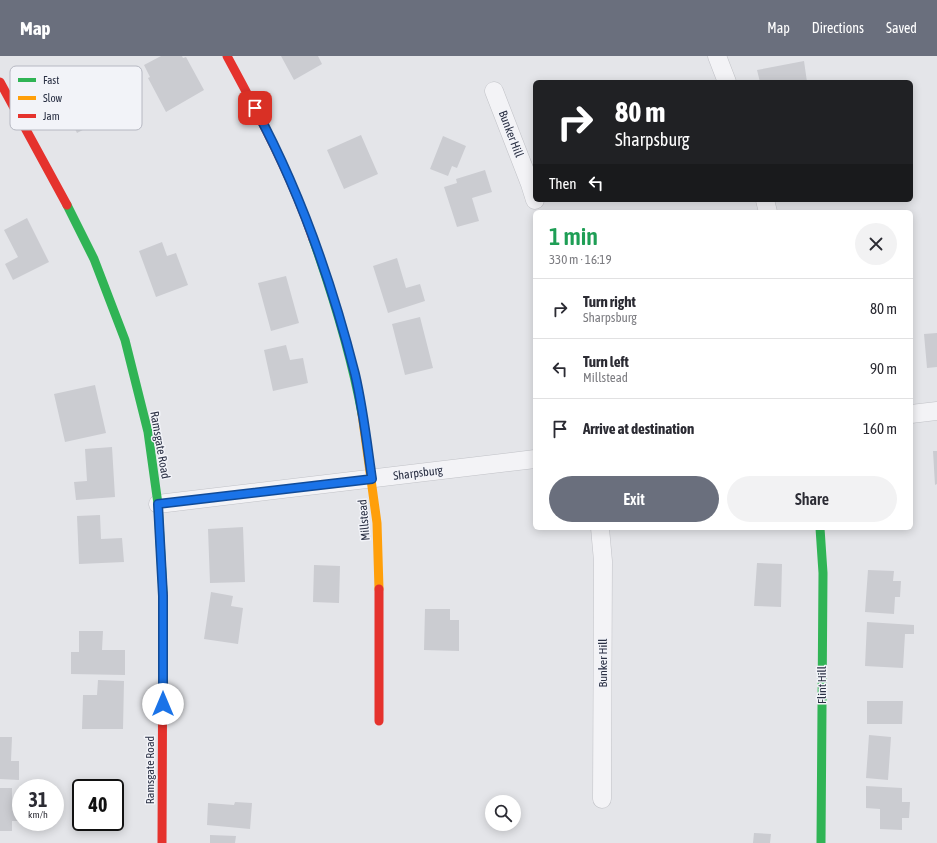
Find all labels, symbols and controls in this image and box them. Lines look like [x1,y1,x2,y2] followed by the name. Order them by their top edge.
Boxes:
[20,17,51,39] text: Map
[767,20,790,36] text: Map
[812,20,864,36] text: Directions
[886,20,917,36] text: Saved
[10,66,142,130] legend
[43,74,59,86] text: Fast
[238,91,272,125] pin
[43,92,62,104] text: Slow
[549,96,601,148] icon: right
[615,96,665,128] text: 80 m
[244,97,266,119] icon: arrive
[496,109,527,160] street label: Bunker Hill
[43,110,60,122] text: Jam
[615,129,690,150] text: Sharpsburg
[585,172,607,194] icon: left
[549,175,577,192] text: Then
[549,223,598,250] text: 1 min
[855,223,897,265] button: close
[549,252,612,267] text: 330 m · 16:19
[583,293,636,310] text: Turn right
[549,298,571,320] icon: right
[870,300,897,317] text: 80 m
[583,310,637,325] text: Sharpsburg
[583,353,629,370] text: Turn left
[549,358,571,380] icon: left
[870,360,897,377] text: 90 m
[583,370,628,385] text: Millstead
[147,410,173,480] street label: Ramsgate Road
[549,418,571,440] icon: arrive
[583,420,694,437] text: Arrive at destination
[863,420,897,437] text: 160 m
[392,463,444,483] street label: Sharpsburg
[549,476,719,522] button: Exit
[727,476,897,522] button: Share
[355,499,373,541] street label: Millstead
[596,638,610,688] street label: Bunker Hill
[815,665,829,704] street label: Flint Hill
[142,683,184,725] position arrow
[143,736,157,804] street label: Ramsgate Road
[72,779,124,831] speed limit sign: 40
[29,788,47,811] text: 31
[485,795,521,831] map controls
[485,795,521,831] button: search
[28,809,48,820] text: km/h

